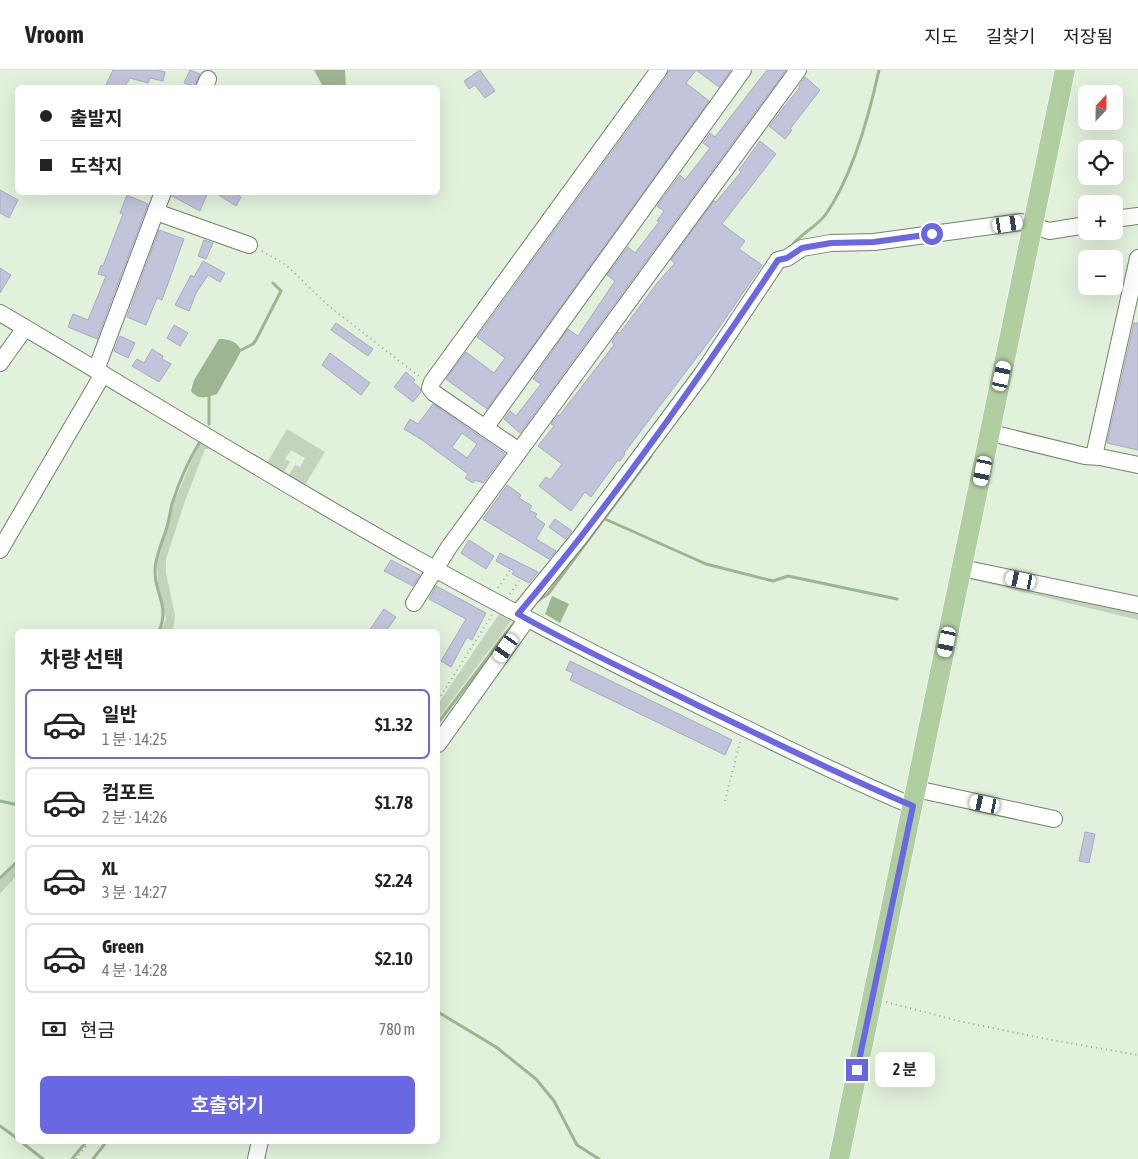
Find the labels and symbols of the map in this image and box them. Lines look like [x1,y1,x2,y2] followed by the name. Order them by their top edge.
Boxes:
[1078,85,1122,130] north arrow
[992,214,1023,234] car
[921,223,943,245] route start
[991,360,1012,392] car
[972,455,993,487] car
[1004,570,1037,590] car
[936,626,957,658] car
[491,631,520,665] car
[968,794,1001,814] car
[874,1052,934,1088] callout: 2 분
[846,1059,868,1081] route end

